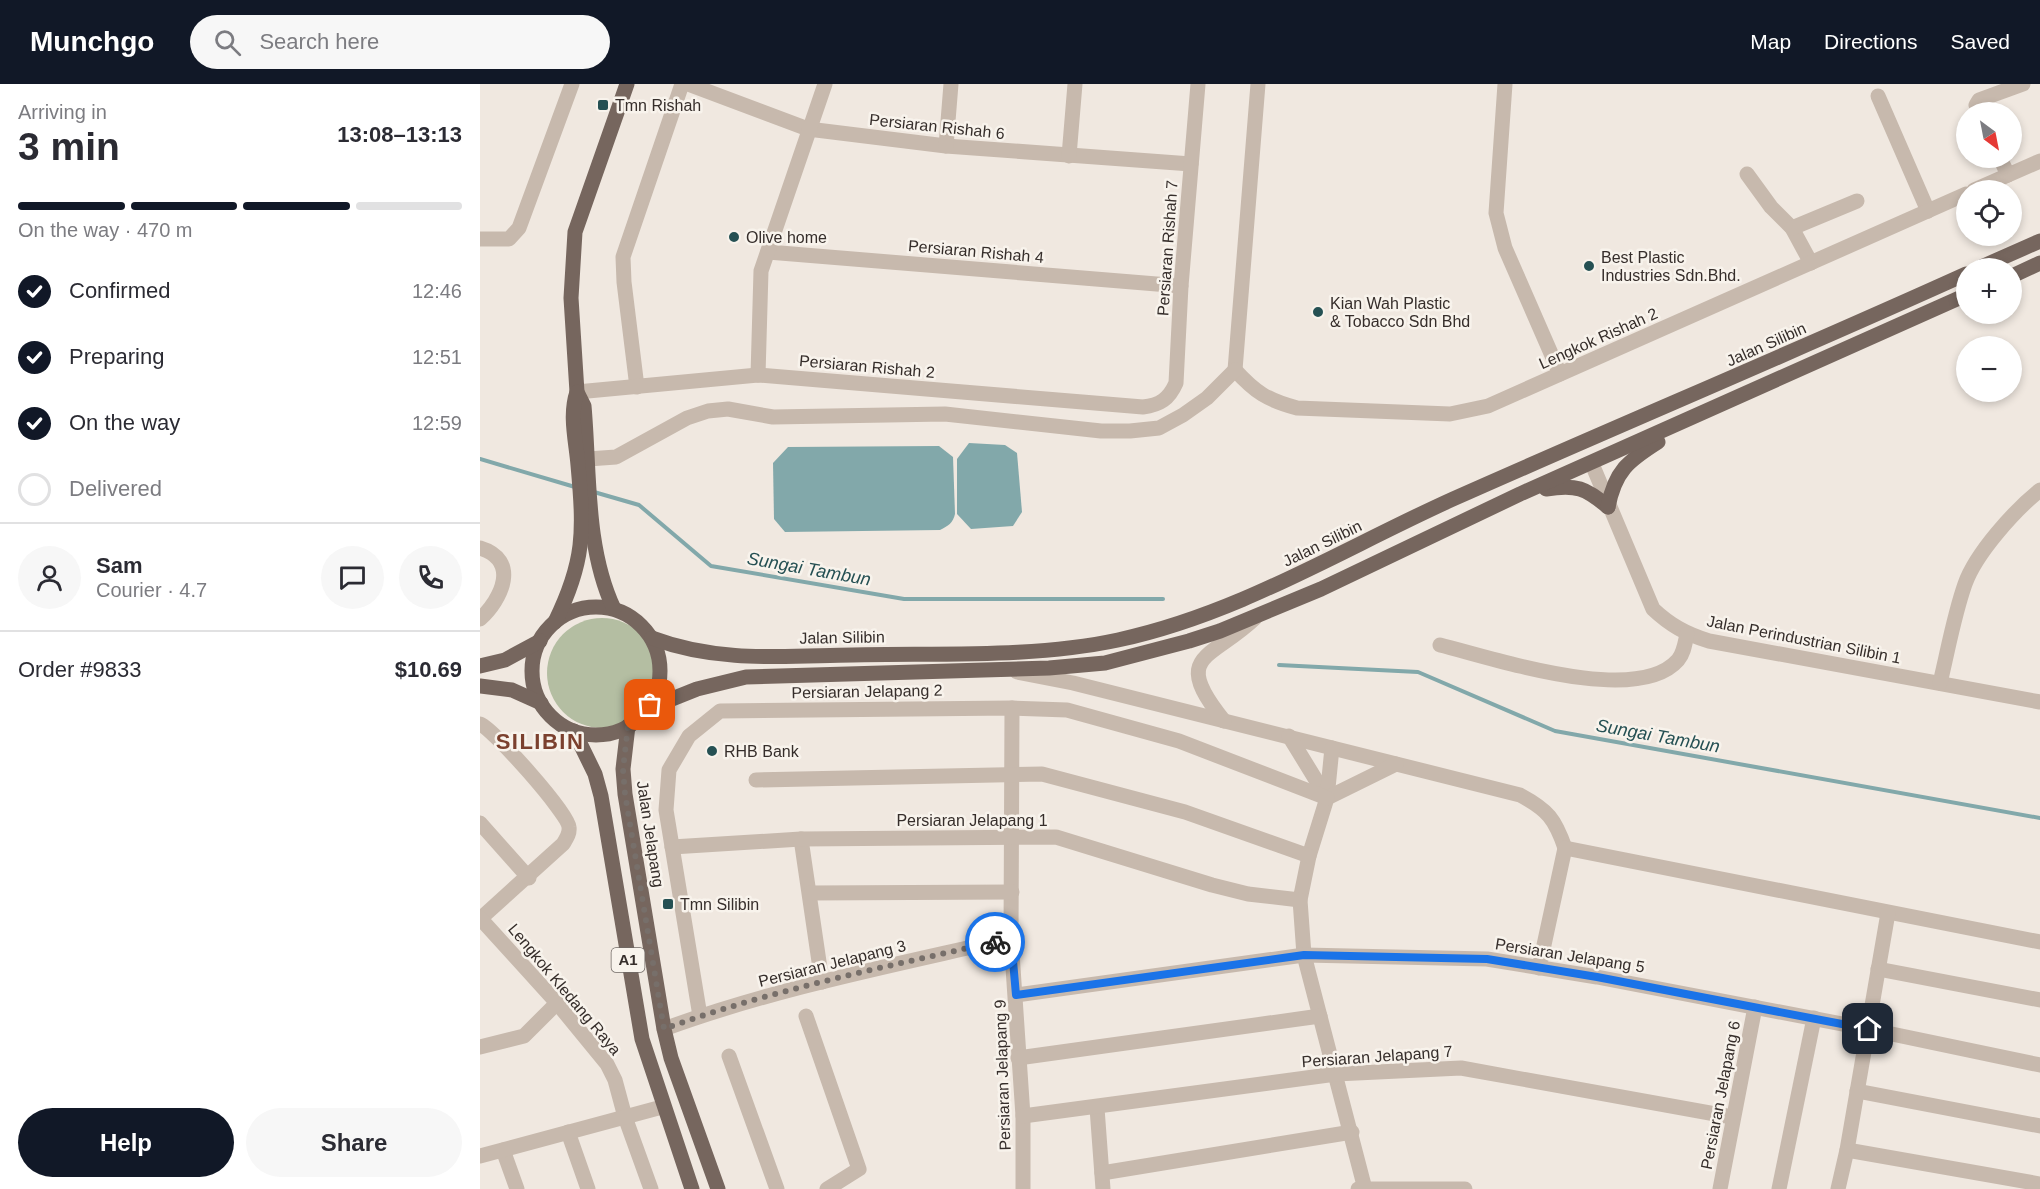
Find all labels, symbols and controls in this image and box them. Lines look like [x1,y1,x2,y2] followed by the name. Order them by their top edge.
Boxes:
[190,15,610,69] search box
[30,26,154,57] text: Munchgo
[211,26,244,59] icon: search
[259,29,379,54] text: Search here
[1750,30,1791,53] text: Map
[1824,30,1917,53] text: Directions
[1950,30,2010,53] text: Saved
[615,97,701,114] place label: Tmn Rishah
[596,98,610,112] marker: Tmn Rishah
[18,101,107,123] text: Arriving in
[1956,102,2022,168] north arrow
[1956,102,2022,402] map controls
[868,111,1006,142] street label: Persiaran Rishah 6
[337,122,462,147] text: 13:08–13:13
[18,125,120,168] text: 3 min
[1154,179,1181,317] street label: Persiaran Rishah 7
[1956,180,2022,246] button: locate
[18,219,193,241] text: On the way · 470 m
[746,229,827,246] place label: Olive home
[727,230,741,244] marker: Olive home
[907,237,1045,266] street label: Persiaran Rishah 4
[1601,249,1741,284] place label: Best Plastic Industries Sdn.Bhd.
[1956,258,2022,324] button: +
[1582,259,1596,273] marker: Best Plastic Industries Sdn.Bhd.
[18,275,51,308] icon: check
[69,278,170,303] text: Confirmed
[412,280,462,302] text: 12:46
[1330,295,1470,330] place label: Kian Wah Plastic & Tobacco Sdn Bhd
[1311,305,1325,319] marker: Kian Wah Plastic & Tobacco Sdn Bhd
[1536,305,1660,372] street label: Lengkok Rishah 2
[1724,319,1809,370] street label: Jalan Silibin
[1956,336,2022,402] button: −
[18,341,51,374] icon: check
[69,344,164,369] text: Preparing
[412,346,462,368] text: 12:51
[798,352,936,381] street label: Persiaran Rishah 2
[18,407,51,440] icon: check
[69,410,180,435] text: On the way
[412,412,462,434] text: 12:59
[69,476,162,501] text: Delivered
[1280,517,1364,570] street label: Jalan Silibin
[18,546,81,609] button: person
[321,546,384,609] button: chat
[399,546,462,609] button: phone
[745,548,873,590] water label: Sungai Tambun
[96,553,142,578] text: Sam
[96,579,207,601] text: Courier · 4.7
[1705,612,1903,667] street label: Jalan Perindustrian Silibin 1
[799,628,885,647] street label: Jalan Silibin
[18,657,142,682] text: Order #9833
[395,657,462,682] text: $10.69
[624,679,675,730] pin
[791,682,943,701] street label: Persiaran Jelapang 2
[633,688,666,721] icon: bag
[1594,715,1722,757] water label: Sungai Tambun
[496,729,584,754] district label: SILIBIN
[724,743,800,760] place label: RHB Bank
[705,744,719,758] marker: RHB Bank
[634,780,667,889] street label: Jalan Jelapang
[896,812,1048,829] street label: Persiaran Jelapang 1
[680,896,759,913] place label: Tmn Silibin
[661,897,675,911] marker: Tmn Silibin
[965,912,1025,972] courier
[505,920,624,1058] street label: Lengkok Kledang Raya
[979,926,1012,959] icon: bike
[1494,935,1646,976] street label: Persiaran Jelapang 5
[757,937,908,990] street label: Persiaran Jelapang 3
[612,948,644,972] road number: A1
[991,999,1014,1151] street label: Persiaran Jelapang 9
[1842,1003,1893,1054] pin
[1851,1012,1884,1045] icon: home
[1698,1019,1743,1171] street label: Persiaran Jelapang 6
[1301,1043,1453,1070] street label: Persiaran Jelapang 7
[18,1108,234,1177] button: Help
[246,1108,462,1177] button: Share

